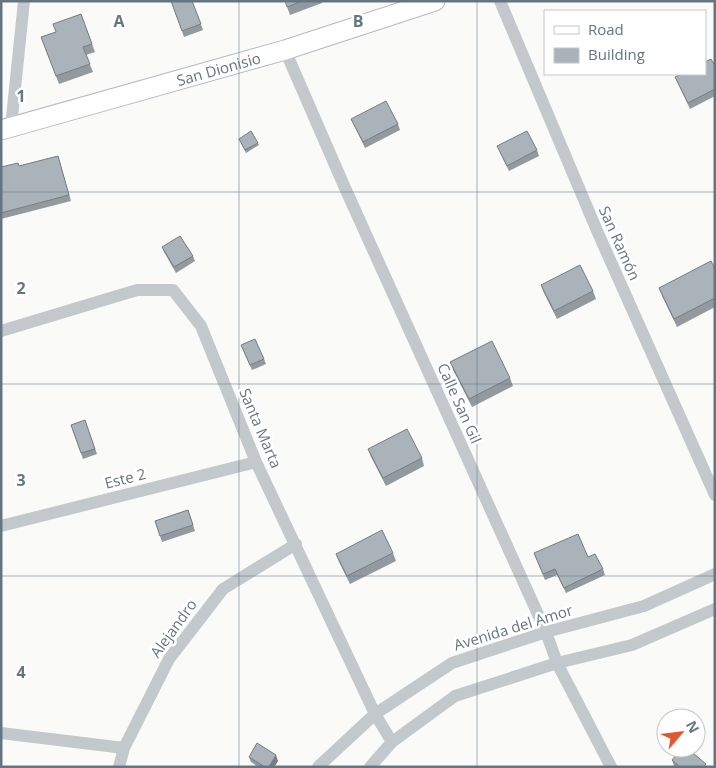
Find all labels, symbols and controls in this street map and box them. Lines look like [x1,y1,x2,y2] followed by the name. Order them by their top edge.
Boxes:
[113,10,125,32] text: A
[353,10,363,32] text: B
[544,10,706,75] legend
[588,19,624,39] text: Road
[588,44,645,64] text: Building
[174,47,263,90] street label: San Dionisio
[16,85,26,107] text: 1
[595,203,645,283] street label: San Ramón
[16,277,26,299] text: 2
[433,360,487,446] street label: Calle San Gil
[235,385,287,471] street label: Santa Marta
[102,463,148,493] street label: Este 2
[16,469,26,491] text: 3
[145,595,201,661] street label: Alejandro
[451,599,575,655] street label: Avenida del Amor
[16,661,26,683] text: 4
[656,708,706,758] north arrow
[682,717,704,736] text: N

